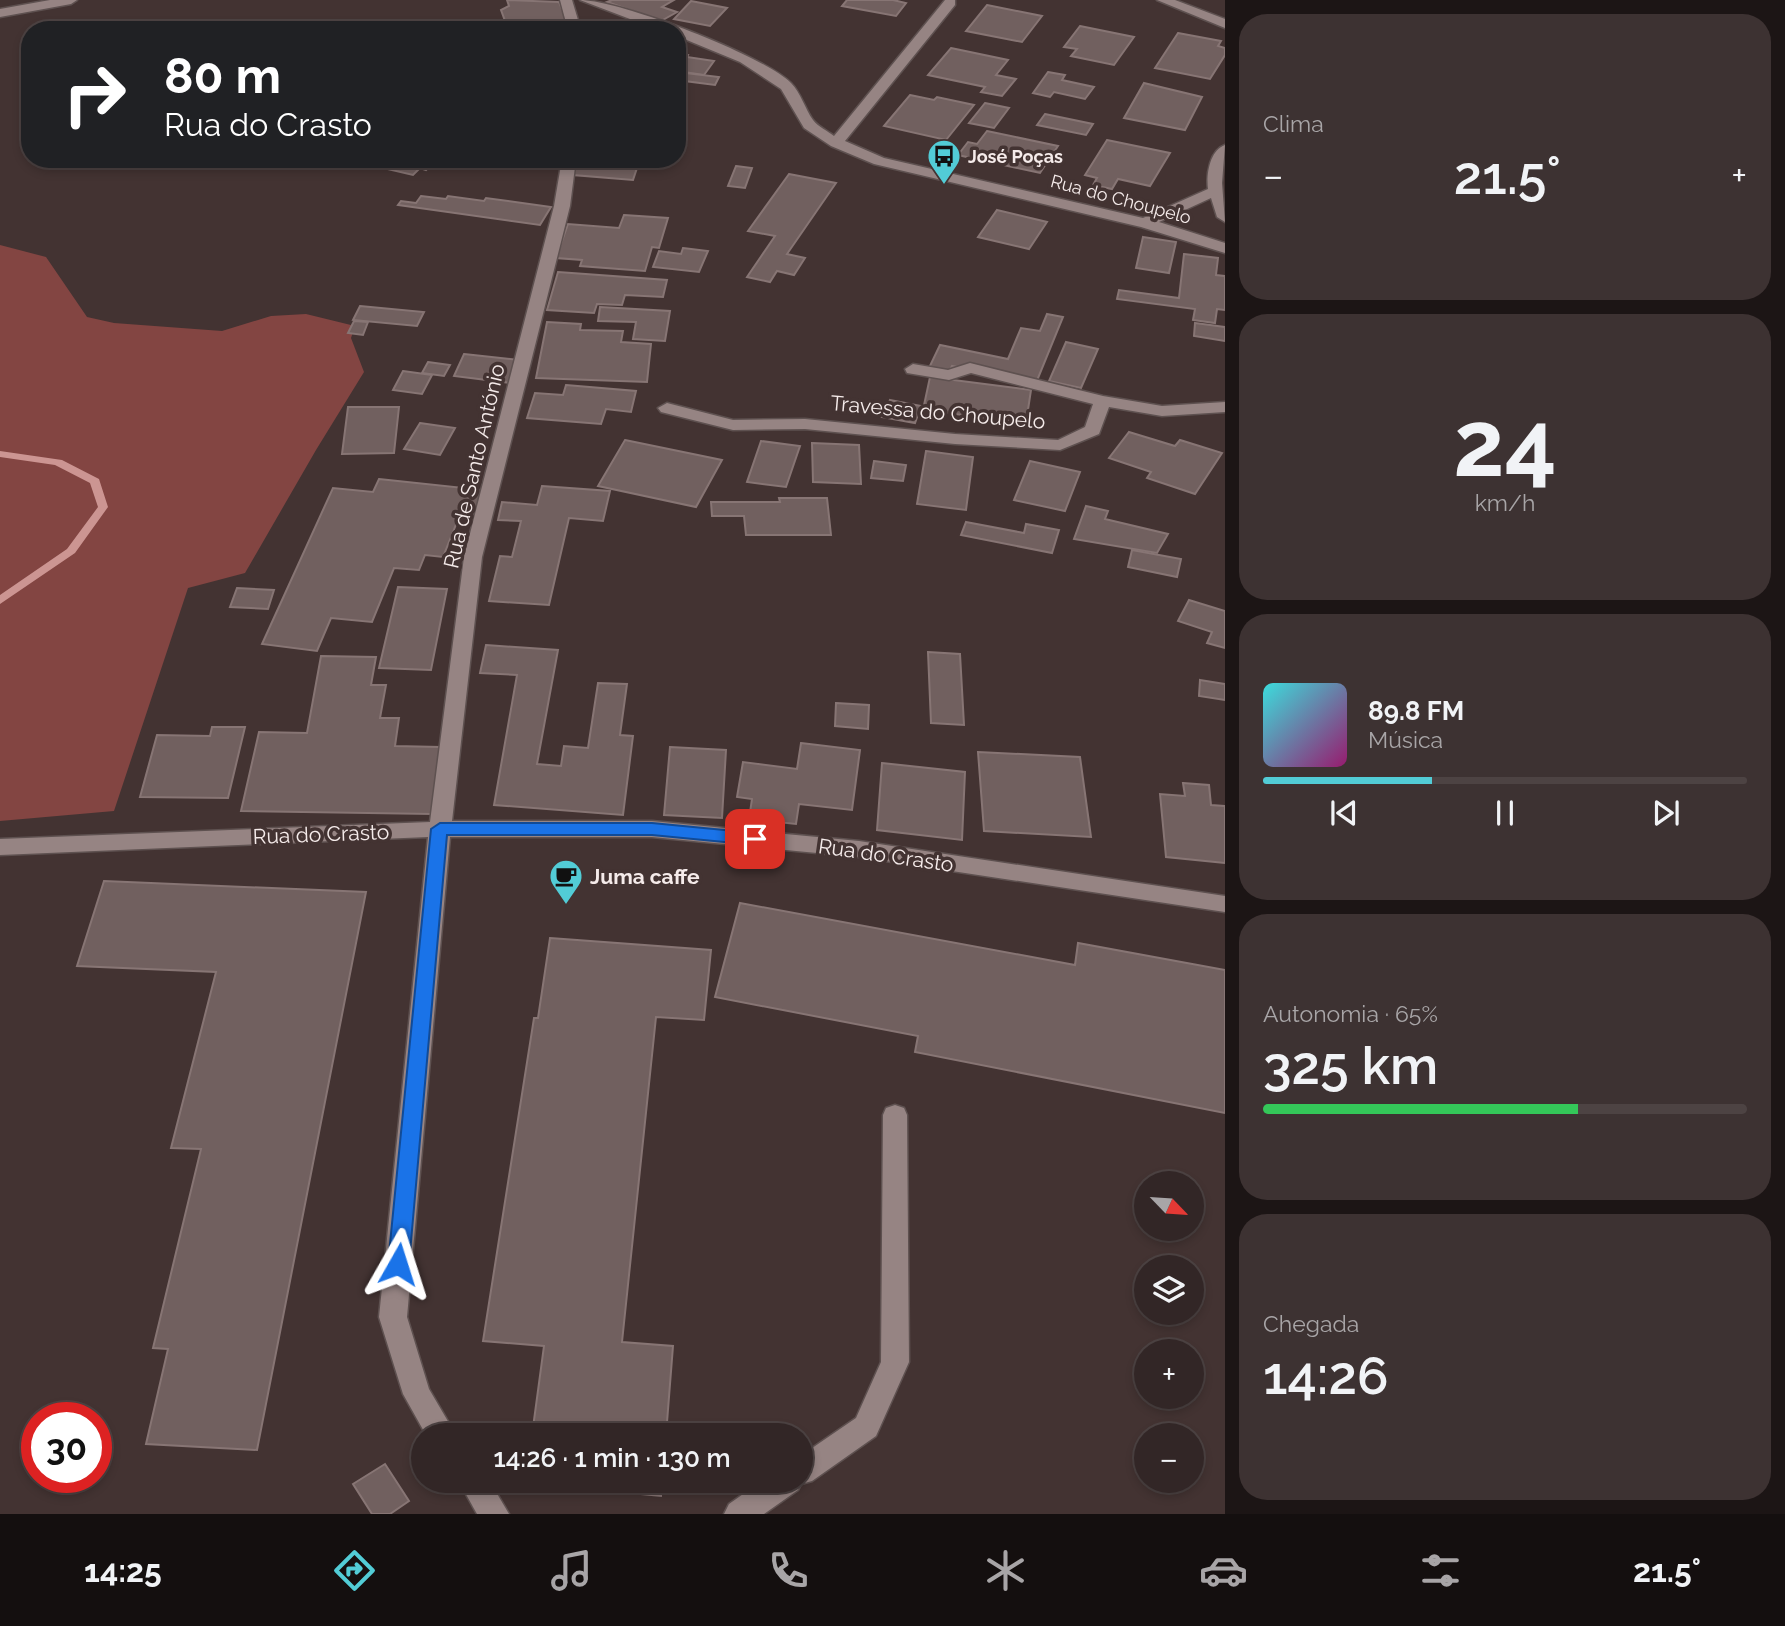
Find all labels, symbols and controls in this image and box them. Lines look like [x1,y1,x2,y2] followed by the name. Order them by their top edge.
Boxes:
[164,47,281,104] text: 80 m
[49,49,140,140] icon: right
[164,106,372,143] text: Rua do Crasto
[1263,110,1324,137] text: Clima
[925,137,963,186] bus stop icon: José Poças
[1454,145,1561,206] text: 21.5°
[968,146,1063,167] place label: José Poças
[1263,153,1283,198] text: −
[1731,153,1747,198] text: +
[1048,170,1194,228] street label: Rua do Choupelo
[438,361,510,571] street label: Rua de Santo António
[830,390,1046,434] street label: Travessa do Choupelo
[1453,390,1557,497] text: 24
[1475,489,1535,516] text: km/h
[1368,696,1464,726] text: 89.8 FM
[1368,726,1443,753] text: Música
[1325,794,1363,832] icon: previous
[1486,794,1524,832] icon: pause
[1647,794,1685,832] icon: next
[725,809,785,869] pin
[252,819,390,849] street label: Rua do Crasto
[736,820,774,858] icon: arrive
[817,833,955,877] street label: Rua do Crasto
[547,857,585,906] cafe icon: Juma caffe
[590,864,700,889] place label: Juma caffe
[1263,1000,1438,1027] text: Autonomia · 65%
[1263,1035,1438,1096] text: 325 km
[1134,1171,1204,1241] north arrow
[1134,1171,1204,1493] map controls
[361,1227,435,1301] position arrow
[1134,1255,1204,1325] button: layers
[1263,1310,1359,1337] text: Chegada
[1134,1339,1204,1409] button: +
[1263,1345,1389,1406] text: 14:26
[21,1402,112,1493] speed limit sign: 30
[1134,1423,1204,1493] button: −
[493,1443,731,1473] text: 14:26 · 1 min · 130 m
[330,1546,379,1595] icon: directions
[547,1546,596,1595] icon: music
[764,1546,813,1595] icon: phone
[981,1546,1030,1595] icon: climate
[1199,1546,1248,1595] icon: car
[1416,1546,1465,1595] icon: filters
[84,1552,162,1589] text: 14:25
[1633,1552,1701,1589] text: 21.5°

